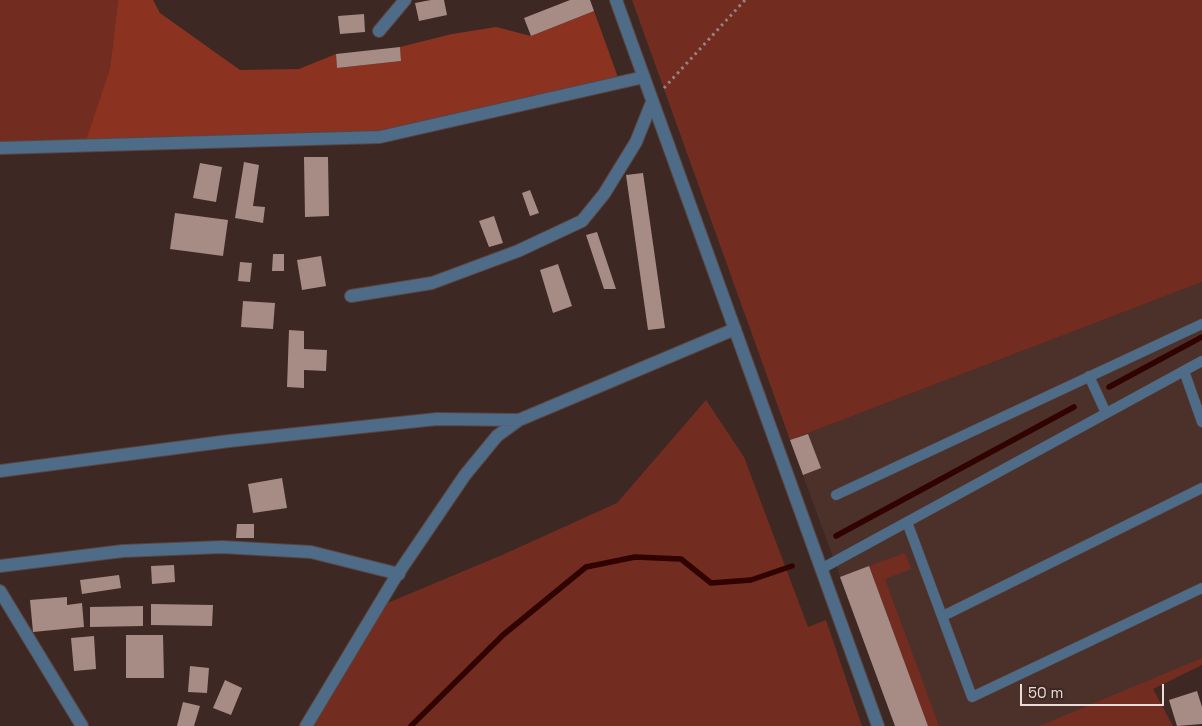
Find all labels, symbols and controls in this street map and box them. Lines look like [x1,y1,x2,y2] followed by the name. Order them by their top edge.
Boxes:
[1022,674,1166,706] scale bar
[1028,683,1063,702] text: 50 m

